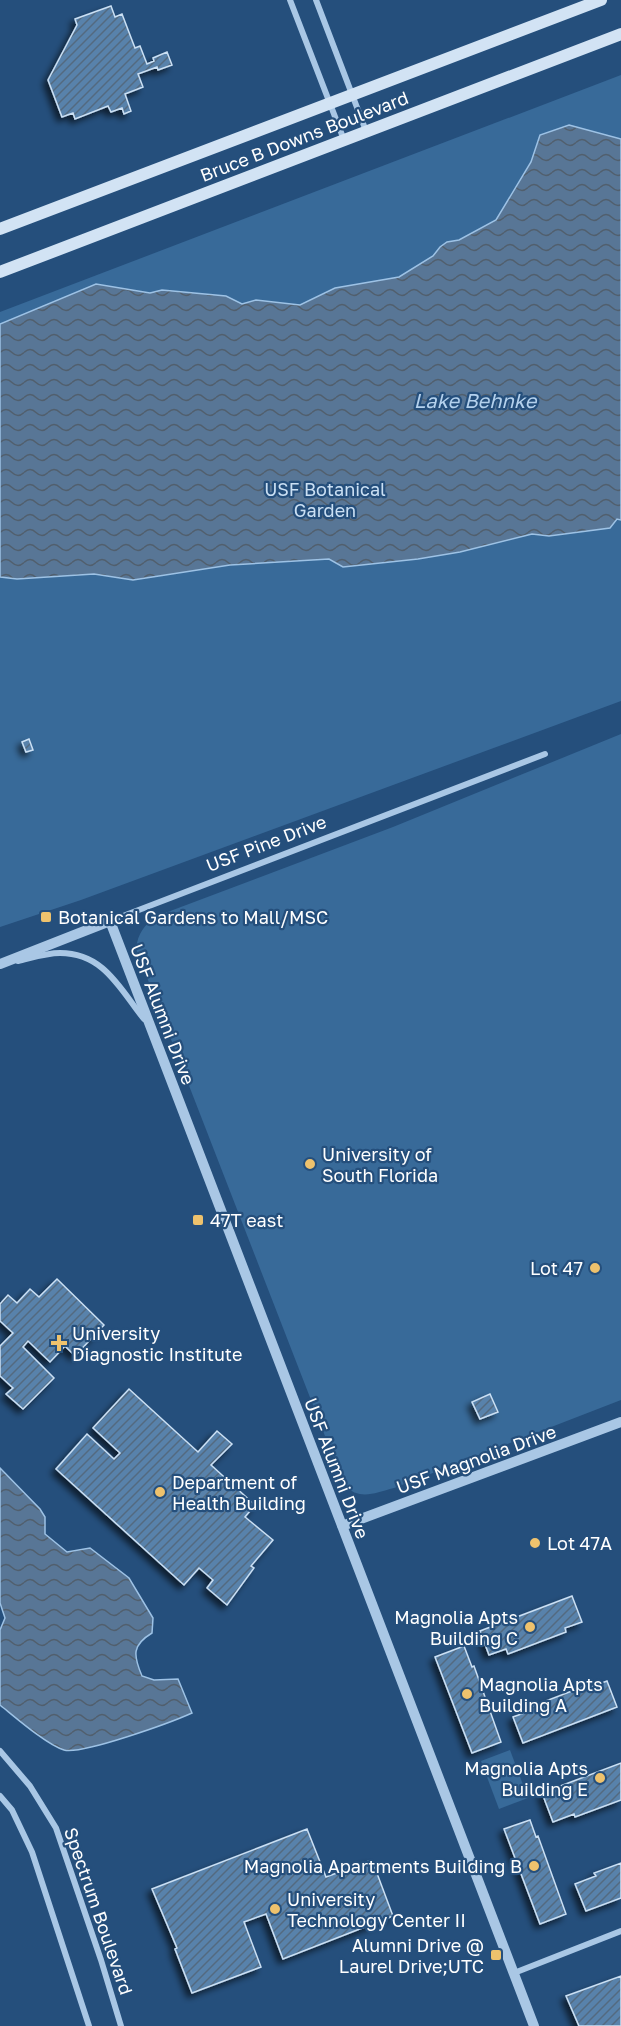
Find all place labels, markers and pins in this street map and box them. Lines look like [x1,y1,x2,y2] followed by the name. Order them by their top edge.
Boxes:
[58,906,328,928] place label: Botanical Gardens to Mall/MSC
[39,910,53,924] marker: Botanical Gardens to Mall/MSC
[322,1143,438,1186] place label: University of South Florida
[303,1157,317,1171] marker: University of South Florida
[210,1209,284,1231] place label: 47T east
[191,1213,205,1227] marker: 47T east
[530,1257,583,1279] place label: Lot 47
[588,1261,602,1275] marker: Lot 47
[72,1322,242,1365] place label: University Diagnostic Institute
[50,1334,68,1352] marker: University Diagnostic Institute
[172,1471,306,1514] place label: Department of Health Building
[153,1485,167,1499] marker: Department of Health Building
[547,1532,612,1554] place label: Lot 47A
[528,1536,542,1550] marker: Lot 47A
[394,1606,518,1649] place label: Magnolia Apts Building C
[523,1620,537,1634] marker: Magnolia Apts Building C
[479,1673,603,1716] place label: Magnolia Apts Building A
[460,1687,474,1701] marker: Magnolia Apts Building A
[464,1757,588,1800] place label: Magnolia Apts Building E
[593,1771,607,1785] marker: Magnolia Apts Building E
[244,1855,522,1877] place label: Magnolia Apartments Building B
[527,1859,541,1873] marker: Magnolia Apartments Building B
[287,1888,466,1931] place label: University Technology Center II
[268,1902,282,1916] marker: University Technology Center II
[339,1934,484,1977] place label: Alumni Drive @ Laurel Drive;UTC
[489,1948,503,1962] marker: Alumni Drive @ Laurel Drive;UTC

